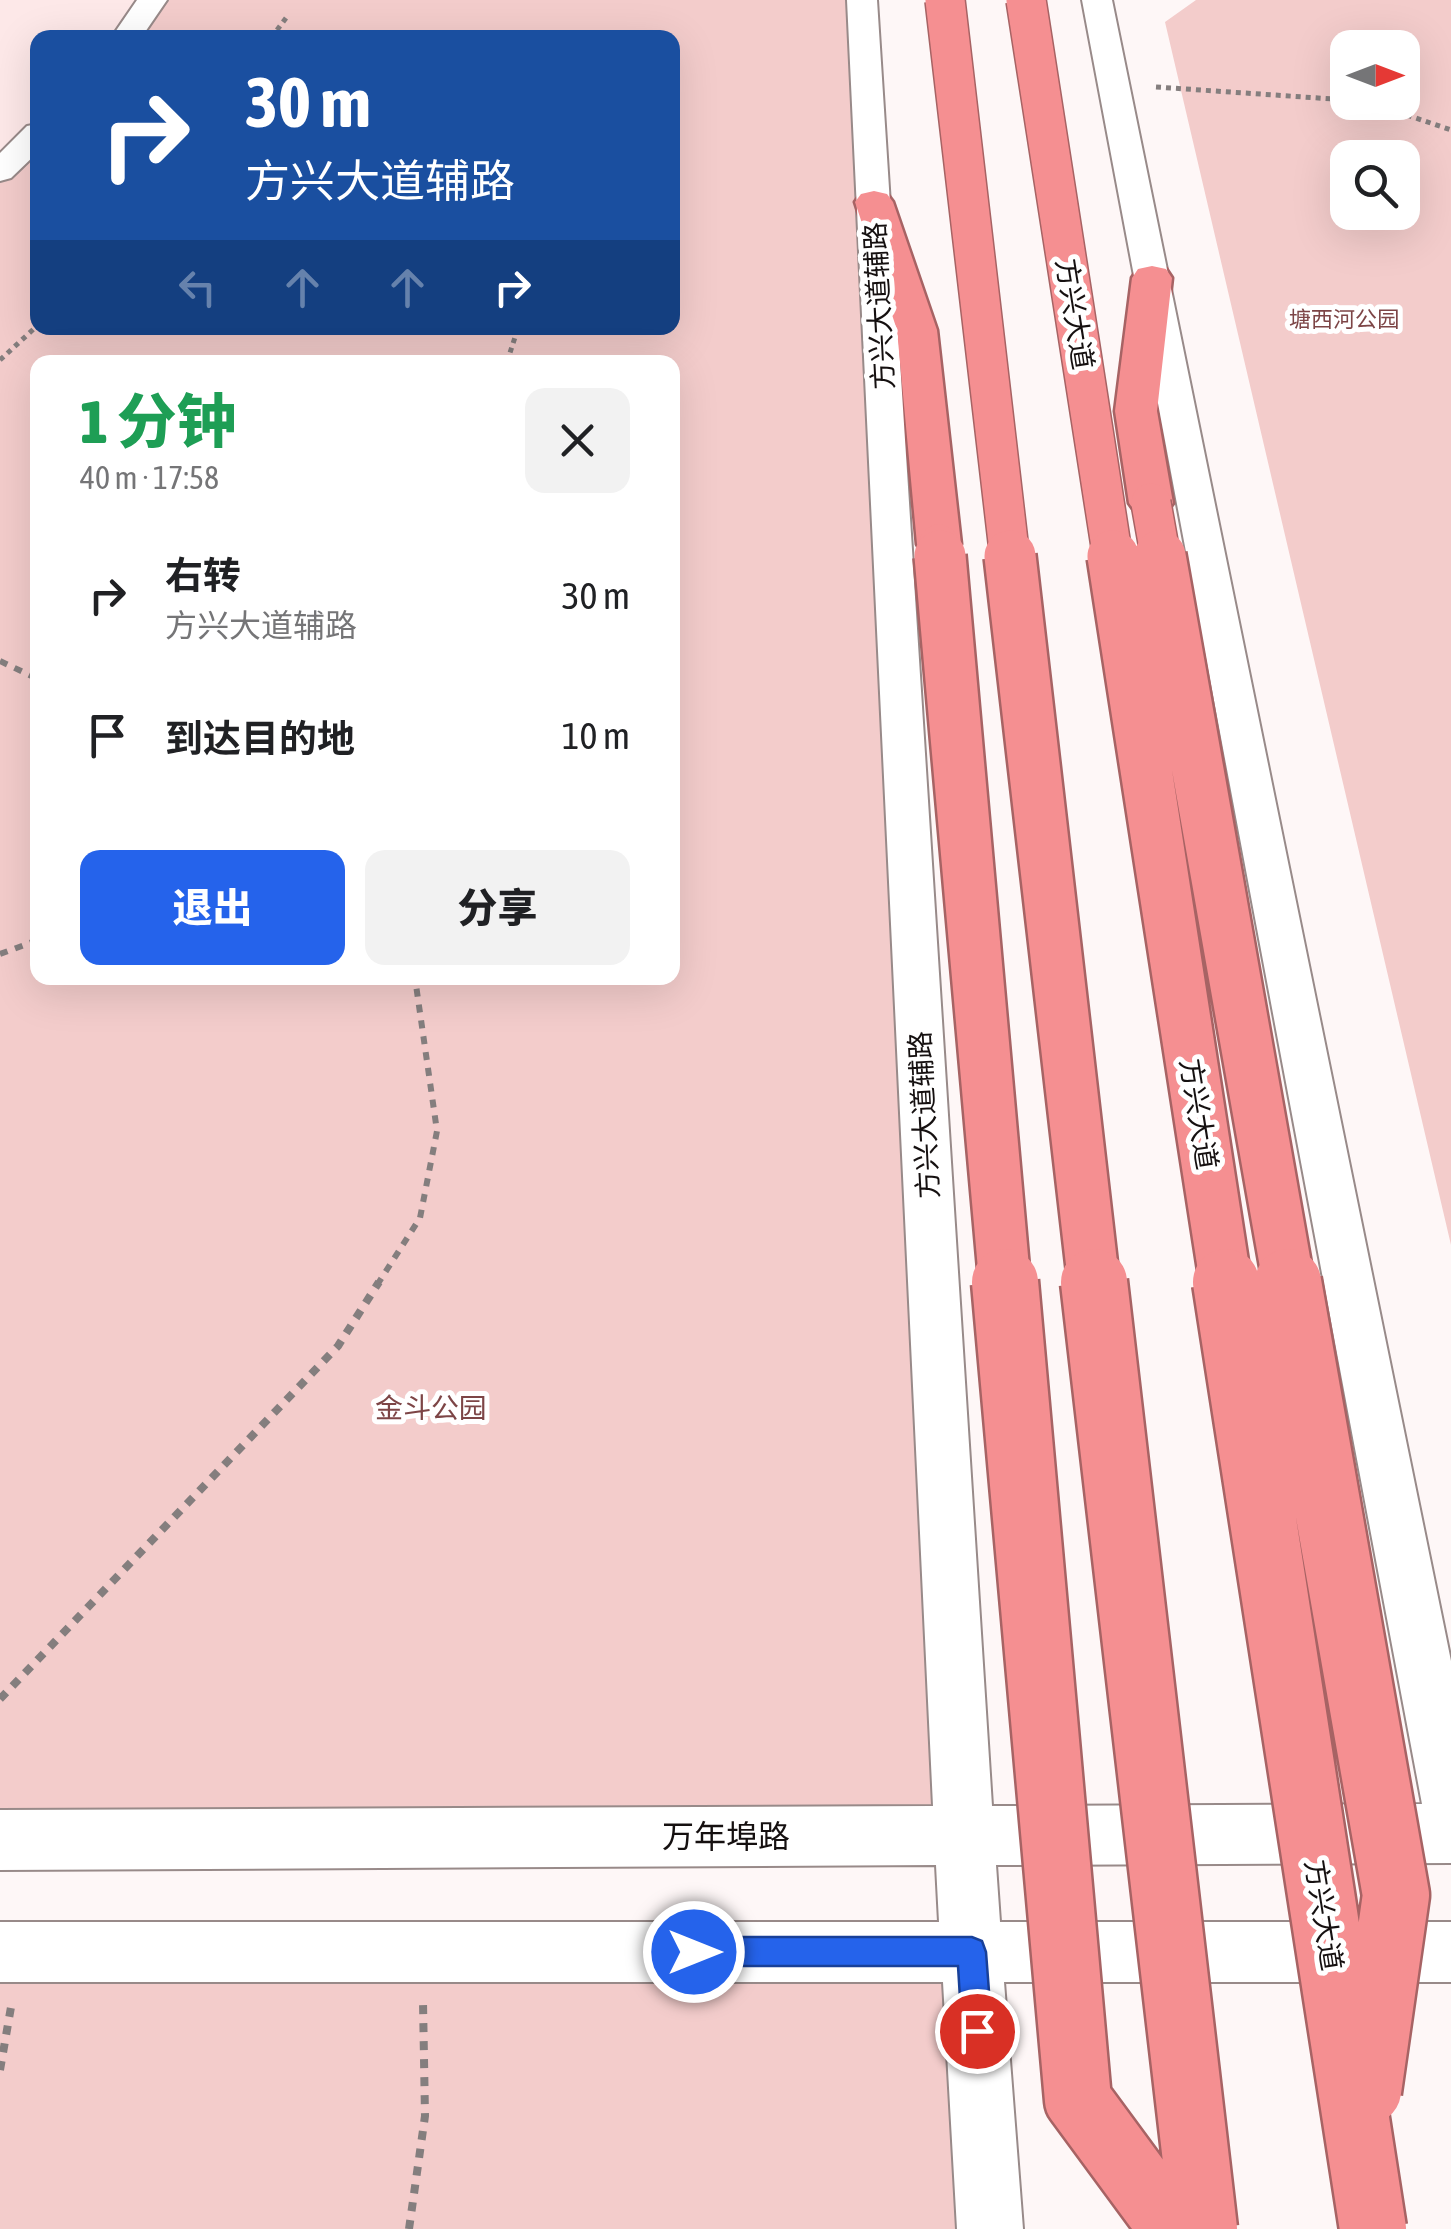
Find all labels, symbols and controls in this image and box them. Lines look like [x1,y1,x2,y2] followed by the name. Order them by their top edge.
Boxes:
[1330,30,1420,120] north arrow
[1330,30,1420,230] map controls
[245,62,371,142] text: 30 m
[80,70,210,200] icon: right
[1330,140,1420,230] button: search
[245,155,515,207] text: 方兴大道辅路
[859,221,899,391] street label: 方兴大道辅路
[1050,256,1100,372] street label: 方兴大道
[170,260,225,315] icon: left
[275,260,330,315] icon: ahead
[380,260,435,315] icon: ahead
[485,260,540,315] icon: right
[1289,306,1399,332] park label: 塘西河公园
[80,387,236,456] text: 1 分钟
[525,388,630,493] button: close
[80,459,219,496] text: 40 m · 17:58
[165,554,241,597] text: 右转
[80,568,135,623] icon: right
[562,574,630,617] text: 30 m
[165,607,357,644] text: 方兴大道辅路
[80,708,135,763] icon: arrive
[562,714,630,757] text: 10 m
[165,717,355,760] text: 到达目的地
[80,850,345,965] button: 退出
[365,850,630,965] button: 分享
[904,1030,944,1200] street label: 方兴大道辅路
[1174,1056,1224,1172] street label: 方兴大道
[375,1392,487,1424] park label: 金斗公园
[662,1818,790,1855] street label: 万年埠路
[1299,1857,1349,1973] street label: 方兴大道
[642,1900,746,2004] position arrow
[935,1989,1020,2074] pin
[950,2004,1005,2059] icon: arrive

